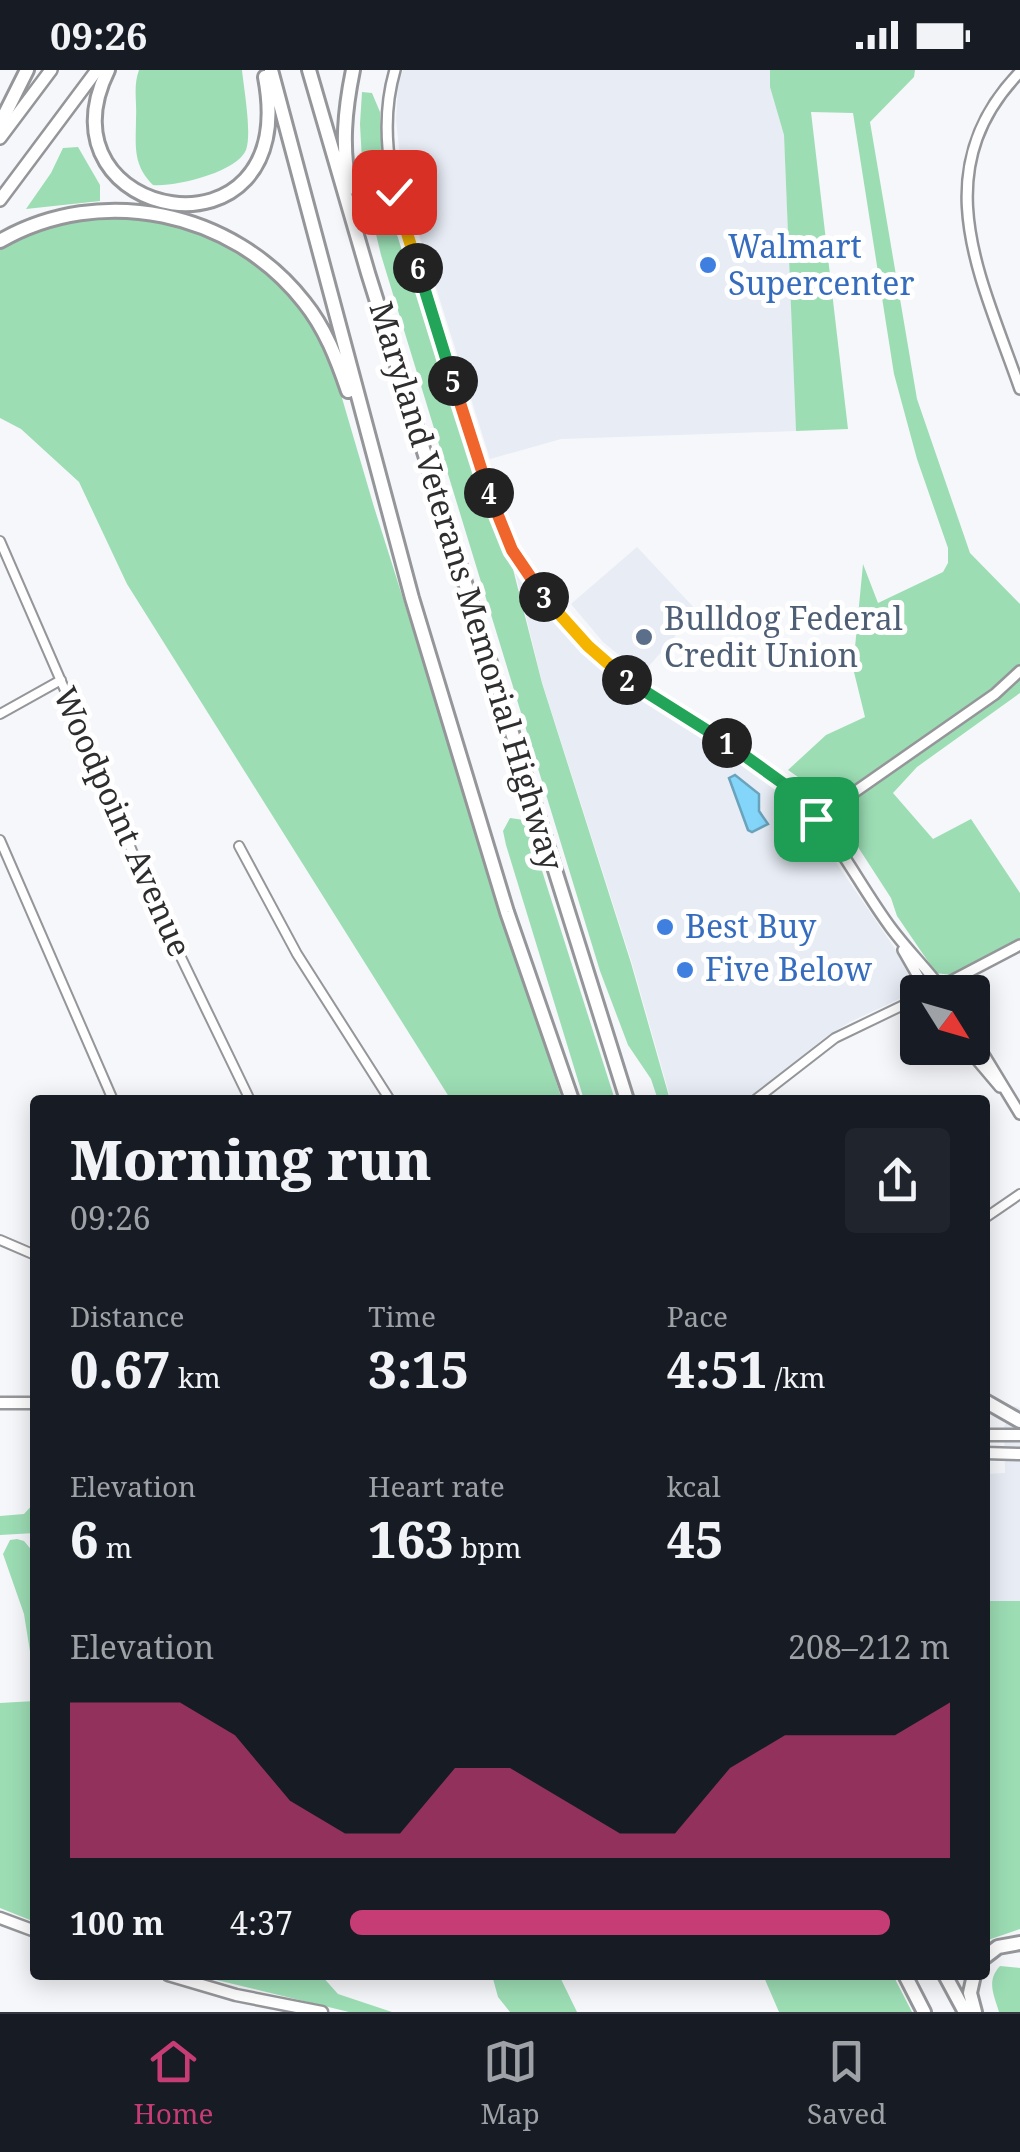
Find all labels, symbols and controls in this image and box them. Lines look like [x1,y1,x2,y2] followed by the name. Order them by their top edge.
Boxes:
[50,9,147,61] text: 09:26
[352,150,437,235] pin
[367,165,422,220] icon: check
[728,224,915,304] place label: Walmart Supercenter
[393,243,443,293] pin: 6
[410,249,426,287] text: 6
[697,254,719,276] marker: Walmart Supercenter
[360,296,575,876] street label: Maryland Veterans Memorial Highway
[428,356,478,406] pin: 5
[445,362,461,400] text: 5
[464,468,514,518] pin: 4
[481,474,497,512] text: 4
[519,572,569,622] pin: 3
[536,578,552,616] text: 3
[664,596,903,676] place label: Bulldog Federal Credit Union
[633,626,655,648] marker: Bulldog Federal Credit Union
[602,655,652,705] pin: 2
[619,661,635,699] text: 2
[45,680,202,963] street label: Woodpoint Avenue
[702,718,752,768] pin: 1
[719,724,735,762] text: 1
[774,777,859,862] pin
[789,792,844,847] icon: arrive
[685,904,817,947] place label: Best Buy
[654,916,676,938] marker: Best Buy
[705,947,873,990] place label: Five Below
[674,959,696,981] marker: Five Below
[900,975,990,1065] north arrow
[900,975,990,1065] map controls
[70,1121,432,1196] text: Morning run
[845,1128,950,1233] button: share
[70,1196,151,1239] text: 09:26
[70,1297,184,1335] text: Distance
[368,1297,436,1335] text: Time
[667,1297,728,1335] text: Pace
[70,1335,171,1403] text: 0.67
[368,1335,469,1403] text: 3:15
[667,1335,767,1403] text: 4:51
[171,1358,221,1396] text: km
[767,1358,825,1396] text: /km
[70,1467,196,1505] text: Elevation
[368,1467,505,1505] text: Heart rate
[667,1467,721,1505] text: kcal
[70,1505,98,1573] text: 6
[368,1505,453,1573] text: 163
[667,1505,723,1573] text: 45
[98,1528,132,1566] text: m
[453,1528,522,1566] text: bpm
[70,1625,214,1668] text: Elevation
[788,1625,950,1668] text: 208–212 m
[70,1901,164,1944] text: 100 m
[230,1901,293,1944] text: 4:37
[134,2034,213,2132] tab: Home
[481,2034,540,2132] tab: Map
[807,2034,886,2132] tab: Saved

